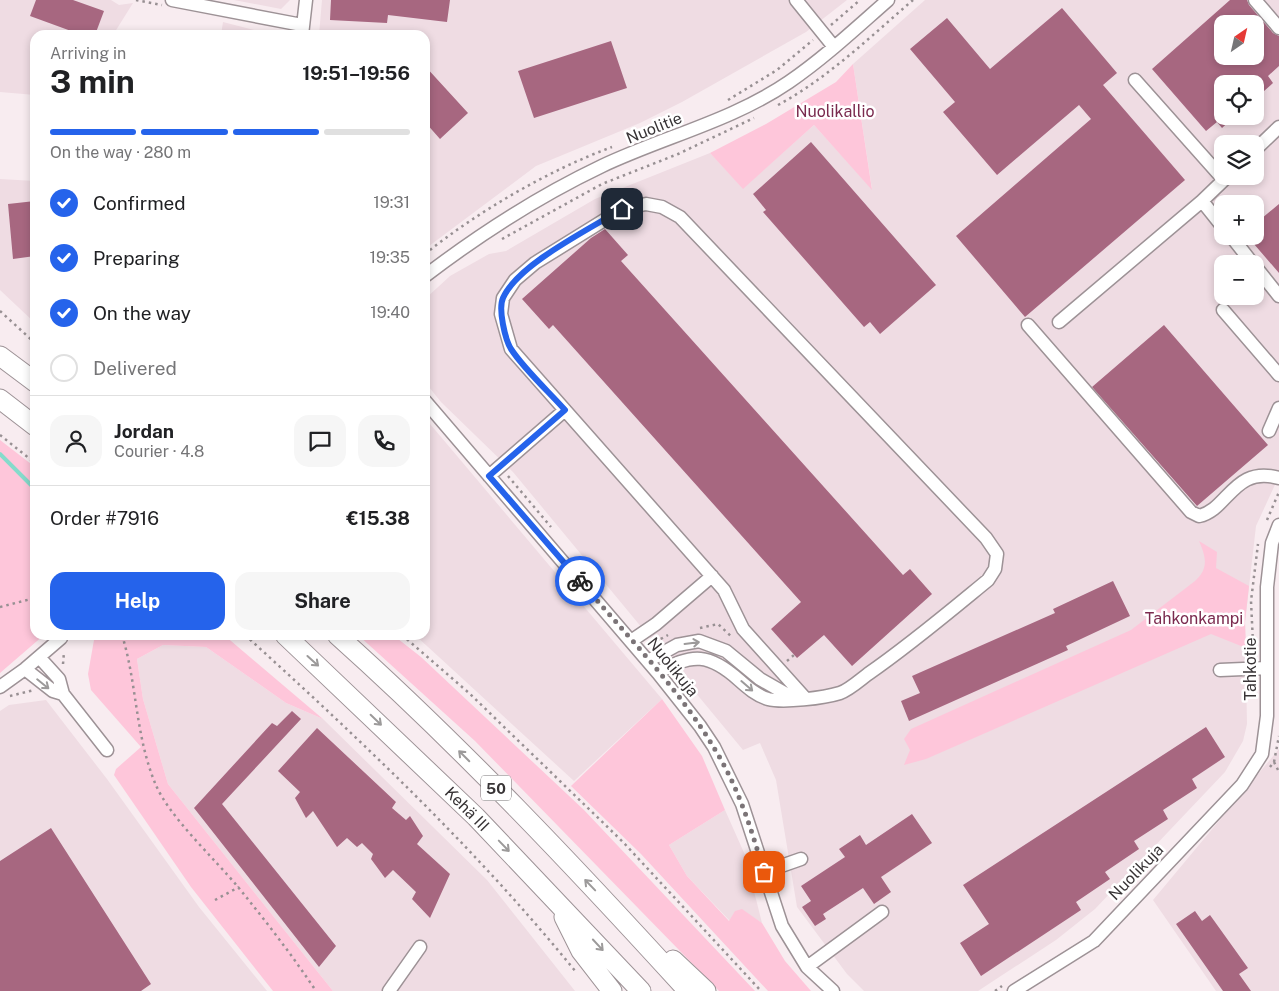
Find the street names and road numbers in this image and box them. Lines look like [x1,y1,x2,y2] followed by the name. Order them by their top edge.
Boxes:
[623,108,685,148] street label: Nuolitie
[643,634,703,700] street label: Nuolikuja
[1241,637,1260,701] street label: Tahkotie
[481,776,511,800] road number: 50
[441,783,493,835] street label: Kehä III
[1105,840,1167,904] street label: Nuolikuja

